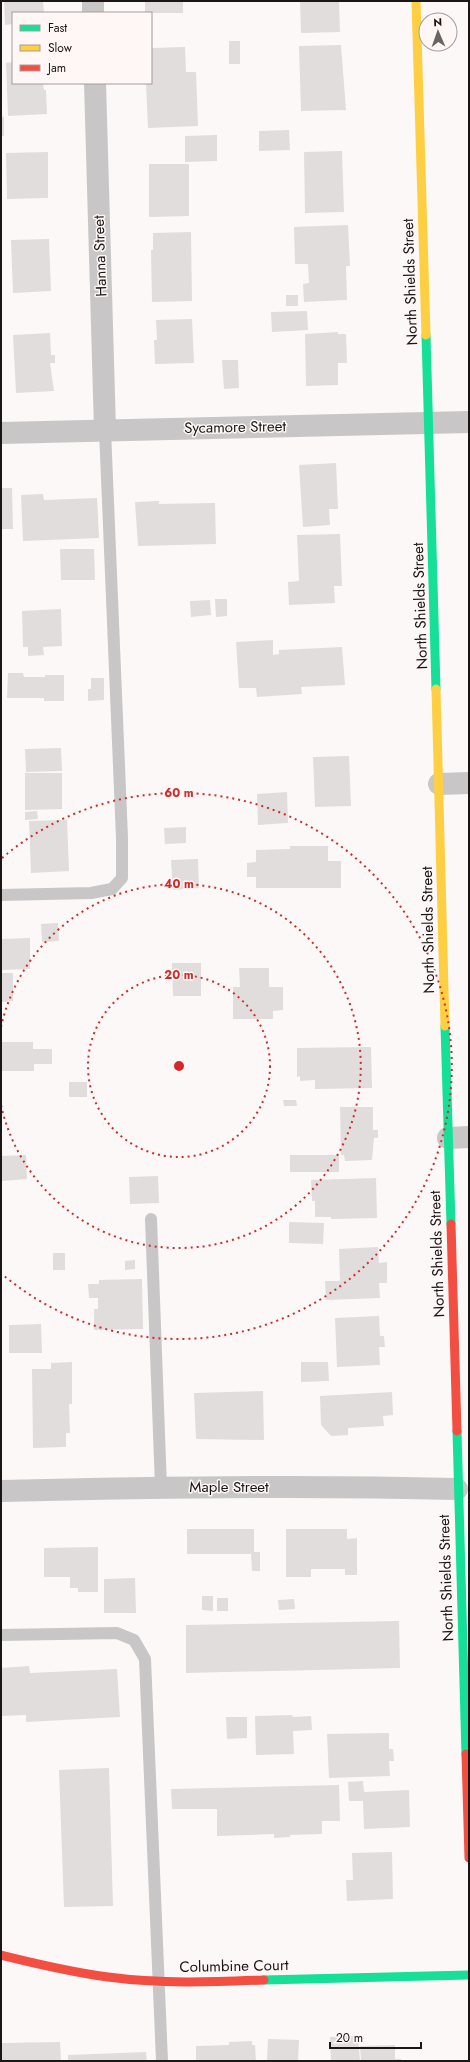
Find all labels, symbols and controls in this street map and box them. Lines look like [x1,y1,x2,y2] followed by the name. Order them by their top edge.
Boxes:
[12,12,152,84] legend
[418,12,458,52] north arrow
[433,14,442,30] text: N
[48,19,67,37] text: Fast
[48,39,73,57] text: Slow
[46,59,66,77] text: Jam
[88,215,112,297] street label: Hanna Street
[397,218,423,346] street label: North Shields Street
[184,415,286,439] street label: Sycamore Street
[407,542,433,670] street label: North Shields Street
[164,784,194,802] text: 60 m
[416,866,440,994] street label: North Shields Street
[164,875,194,893] text: 40 m
[164,966,194,984] text: 20 m
[172,1059,186,1073] centre of rings
[424,1190,450,1318] street label: North Shields Street
[189,1476,269,1498] street label: Maple Street
[433,1514,459,1642] street label: North Shields Street
[179,1954,289,1978] street label: Columbine Court
[330,2024,421,2050] scale bar
[336,2029,363,2047] text: 20 m

